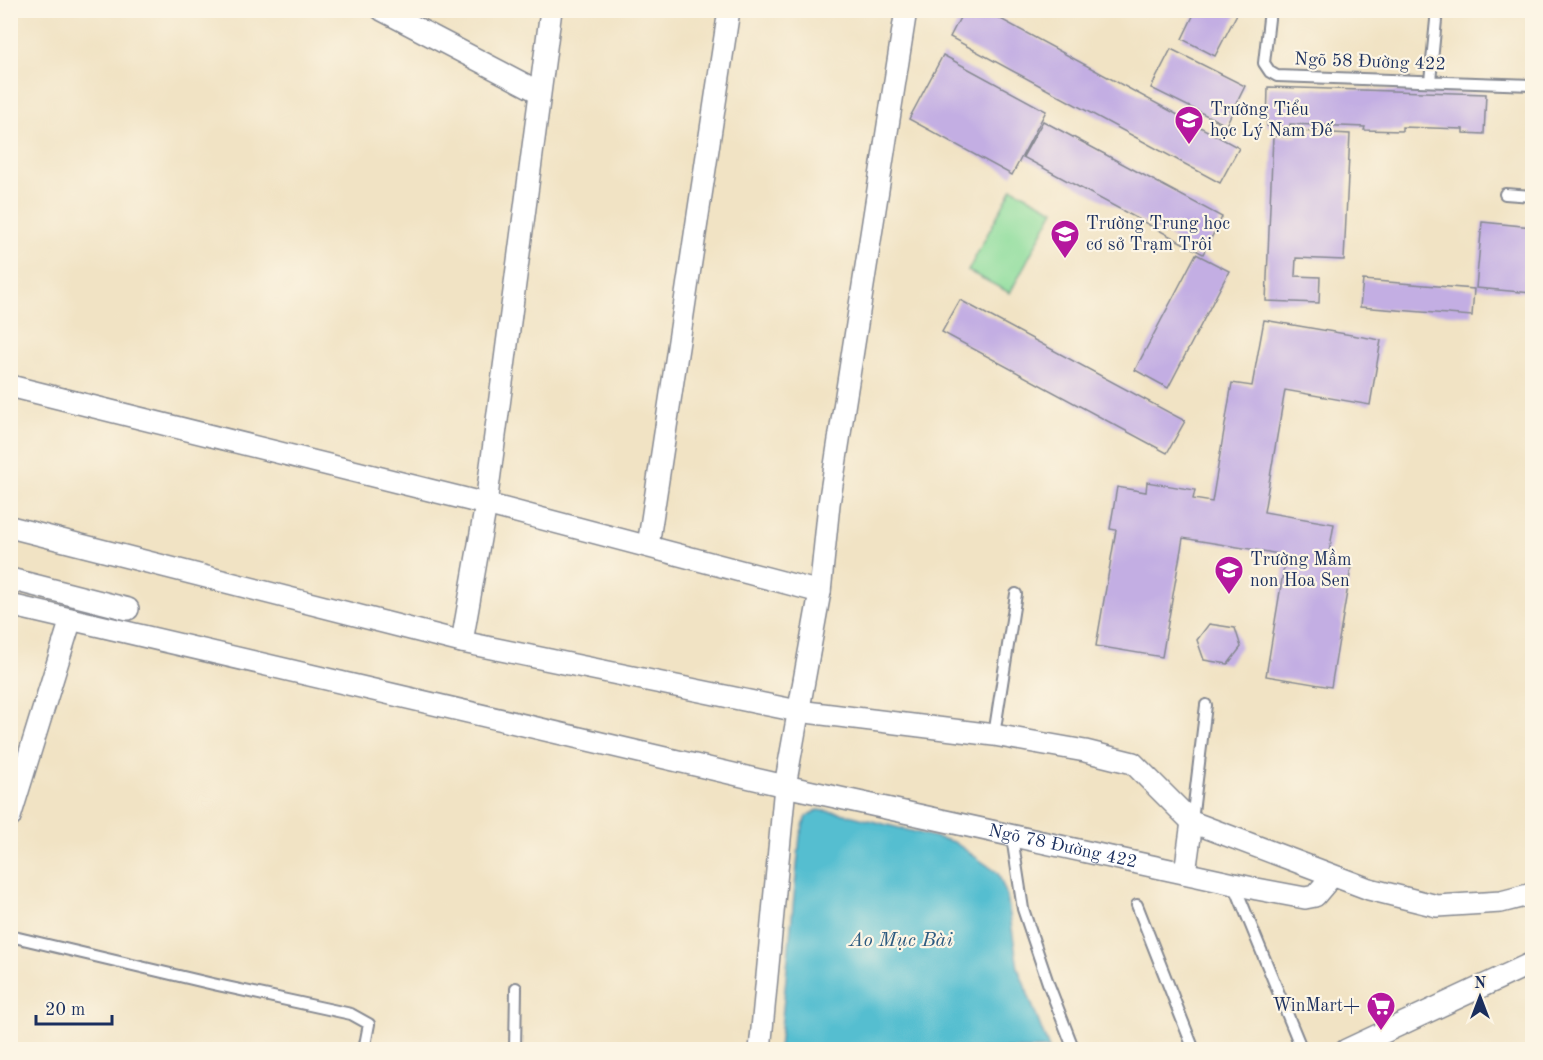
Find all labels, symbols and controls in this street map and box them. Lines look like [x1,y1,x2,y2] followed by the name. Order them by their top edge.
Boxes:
[1294,50,1446,74] street label: Ngõ 58 Đường 422
[1210,99,1334,140] place label: Trường Tiểu học Lý Nam Đế
[1173,104,1205,146] school or university icon: Trường Tiểu học Lý Nam Đế
[1086,215,1230,254] place label: Trường Trung học cơ sở Trạm Trôi
[1049,218,1081,260] school or university icon: Trường Trung học cơ sở Trạm Trôi
[1250,548,1352,590] place label: Trường Mầm non Hoa Sen
[1213,554,1245,596] school or university icon: Trường Mầm non Hoa Sen
[987,822,1139,872] street label: Ngõ 78 Đường 422
[848,931,953,951] water label: Ao Mục Bài
[1450,967,1510,1027] north arrow
[1474,976,1487,992] text: N
[36,988,112,1026] scale bar
[1365,990,1397,1032] supermarket icon: WinMart+
[1272,997,1360,1015] place label: WinMart+
[45,1001,85,1019] text: 20 m

